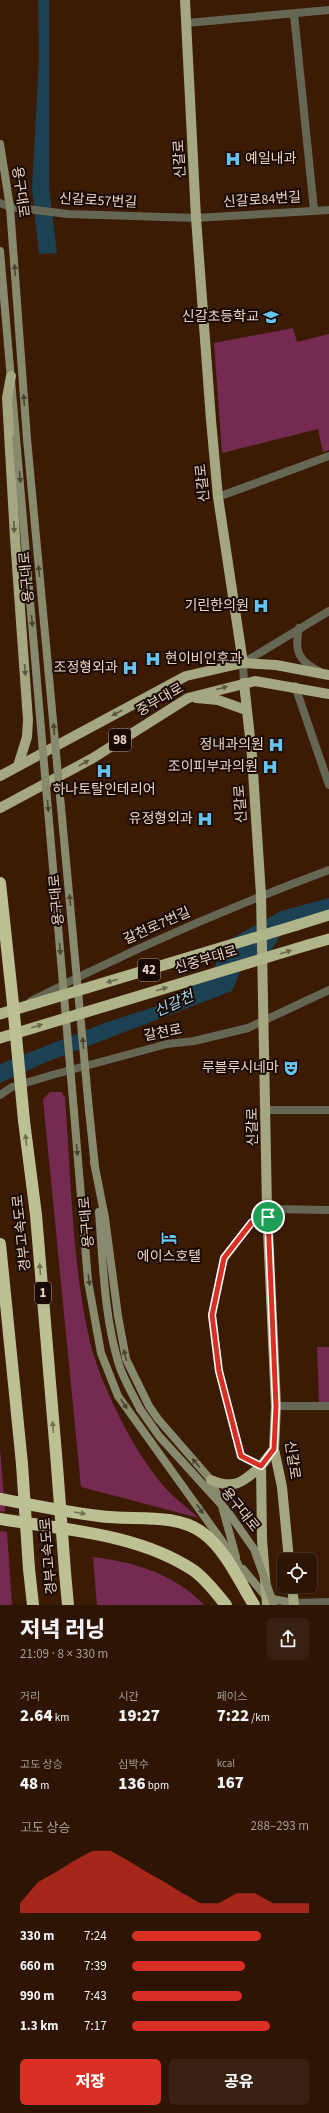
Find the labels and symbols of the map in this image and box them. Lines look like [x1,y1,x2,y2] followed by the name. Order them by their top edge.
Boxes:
[169,139,191,179] street label: 신갈로
[245,149,297,169] place label: 예일내과
[224,150,242,168] hospital icon: 예일내과
[7,165,34,219] street label: 용구대로
[222,187,302,213] street label: 신갈로84번길
[58,189,138,213] street label: 신갈로57번길
[11,264,18,276] one-way arrow
[182,307,259,327] place label: 신갈초등학교
[262,308,280,326] school or university icon: 신갈초등학교
[21,394,28,406] one-way arrow
[191,463,215,503] street label: 신갈로
[16,471,23,483] one-way arrow
[11,521,18,533] one-way arrow
[15,550,39,604] street label: 용구대로
[36,565,43,578] one-way arrow
[185,596,249,616] place label: 기린한의원
[252,597,270,615] hospital icon: 기린한의원
[29,615,35,627] one-way arrow
[165,649,242,669] place label: 현이비인후과
[144,650,162,668] hospital icon: 현이비인후과
[54,658,118,678] place label: 조정형외과
[121,659,139,677] hospital icon: 조정형외과
[21,664,28,676] one-way arrow
[133,678,187,722] street label: 중부대로
[216,685,228,691] one-way arrow
[111,710,123,716] one-way arrow
[50,723,57,735] one-way arrow
[109,729,131,751] road number: 98
[200,735,264,755] place label: 정내과의원
[267,736,285,754] hospital icon: 정내과의원
[168,757,258,777] place label: 조이피부과의원
[261,758,279,776] hospital icon: 조이피부과의원
[78,760,90,766] one-way arrow
[95,762,113,780] hospital icon: 하나토탈인테리어
[52,780,156,800] place label: 하나토탈인테리어
[230,784,252,824] street label: 신갈로
[44,800,51,812] one-way arrow
[129,809,193,829] place label: 유정형외과
[196,810,214,828] hospital icon: 유정형외과
[45,873,69,927] street label: 용구대로
[66,894,73,906] one-way arrow
[120,902,194,950] street label: 갈천로7번길
[172,941,240,979] street label: 신중부대로
[57,943,63,955] one-way arrow
[281,949,293,955] one-way arrow
[138,959,160,981] road number: 42
[106,978,118,984] one-way arrow
[151,985,199,1022] water label: 신갈천
[156,986,168,992] one-way arrow
[142,1019,184,1047] street label: 갈천로
[31,1023,43,1029] one-way arrow
[80,1037,86,1050] one-way arrow
[202,1058,279,1078] place label: 루블루시네마
[282,1059,300,1077] theatre icon: 루블루시네마
[243,1107,263,1146] street label: 신갈로
[23,1134,29,1146] one-way arrow
[74,1144,81,1156] one-way arrow
[8,1193,36,1272] street label: 경부고속도로
[75,1195,99,1249] street label: 용구대로
[251,1200,285,1234] pin
[160,1229,178,1247] hotel icon: 에이스호텔
[137,1247,201,1267] place label: 에이스호텔
[37,1263,44,1275] one-way arrow
[85,1274,92,1286] one-way arrow
[35,1282,51,1304] road number: 1
[122,1349,128,1361] one-way arrow
[120,1398,127,1410] one-way arrow
[50,1421,57,1433] one-way arrow
[279,1439,305,1481] street label: 신갈로
[192,1457,201,1468] one-way arrow
[216,1484,264,1536] street label: 용구대로
[196,1504,204,1514] one-way arrow
[74,1510,86,1516] one-way arrow
[36,1517,62,1595] street label: 경부고속도로

